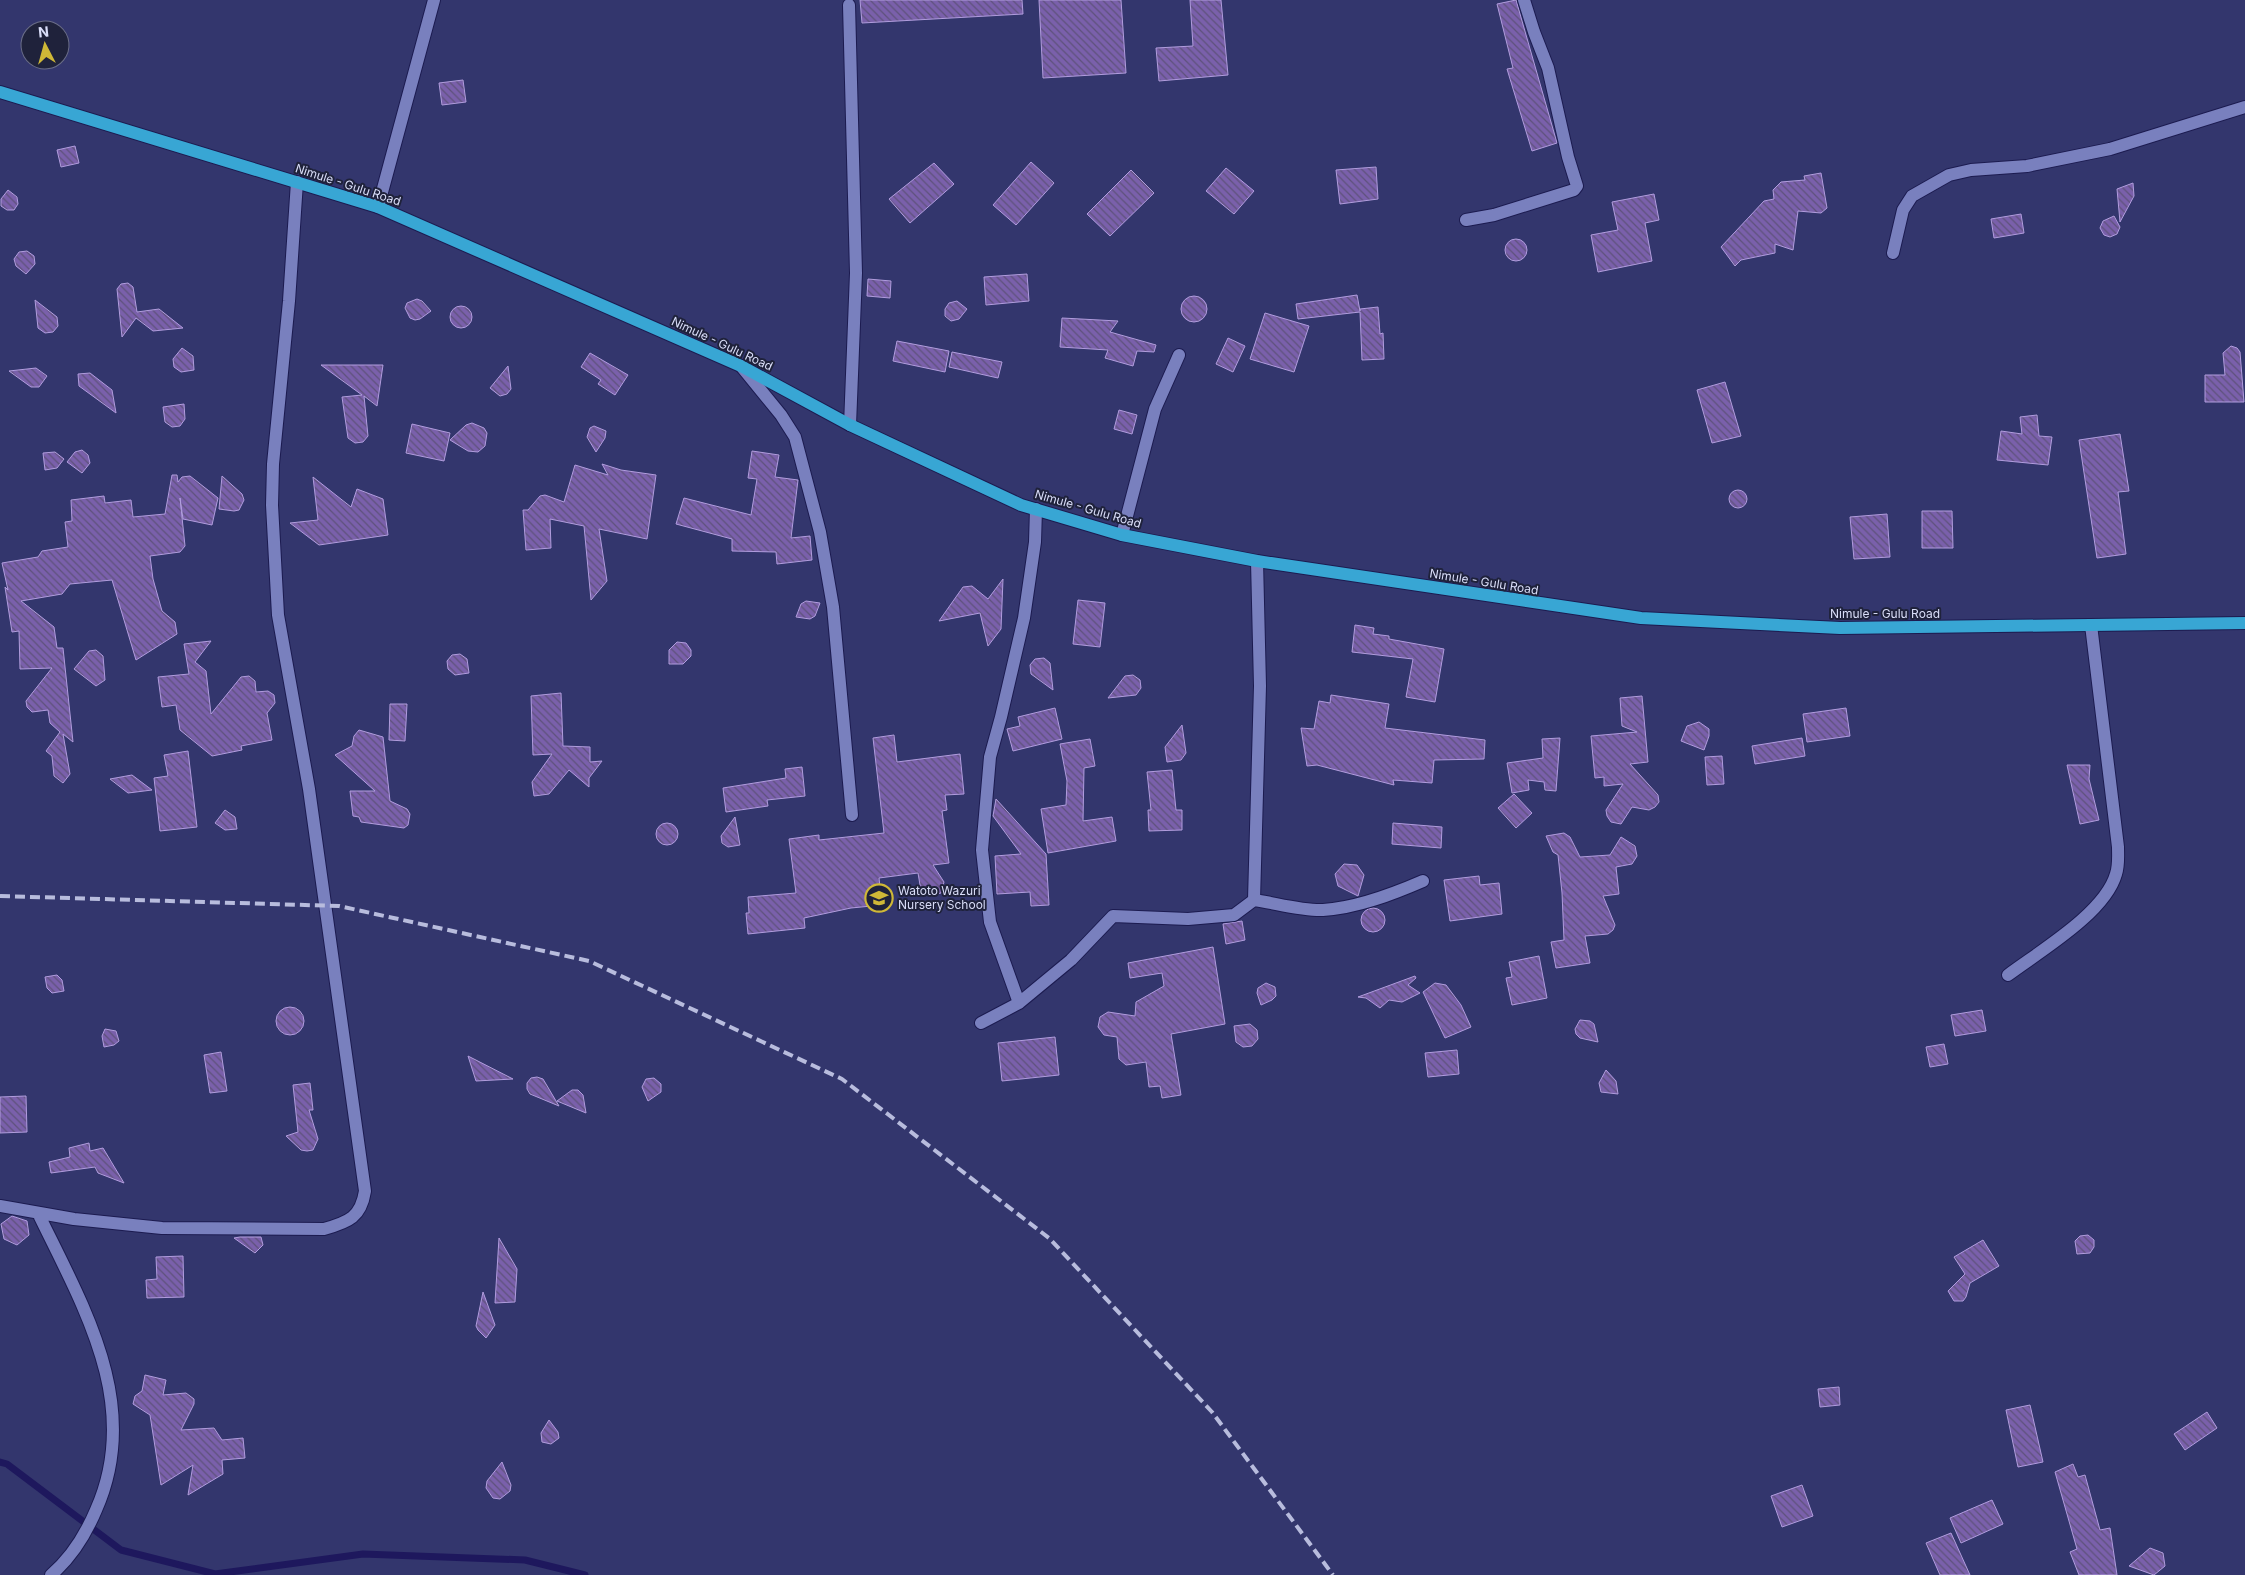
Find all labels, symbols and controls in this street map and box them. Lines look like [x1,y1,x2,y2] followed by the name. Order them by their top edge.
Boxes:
[20,20,70,70] north arrow
[37,23,50,41] text: N
[293,160,403,209] street label: Nimule - Gulu Road
[669,313,775,374] street label: Nimule - Gulu Road
[1033,486,1143,531] street label: Nimule - Gulu Road
[1429,565,1540,598] street label: Nimule - Gulu Road
[1830,606,1940,621] street label: Nimule - Gulu Road
[864,883,894,913] school or university icon: Watoto Wazuri Nursery School
[898,883,986,912] place label: Watoto Wazuri Nursery School

